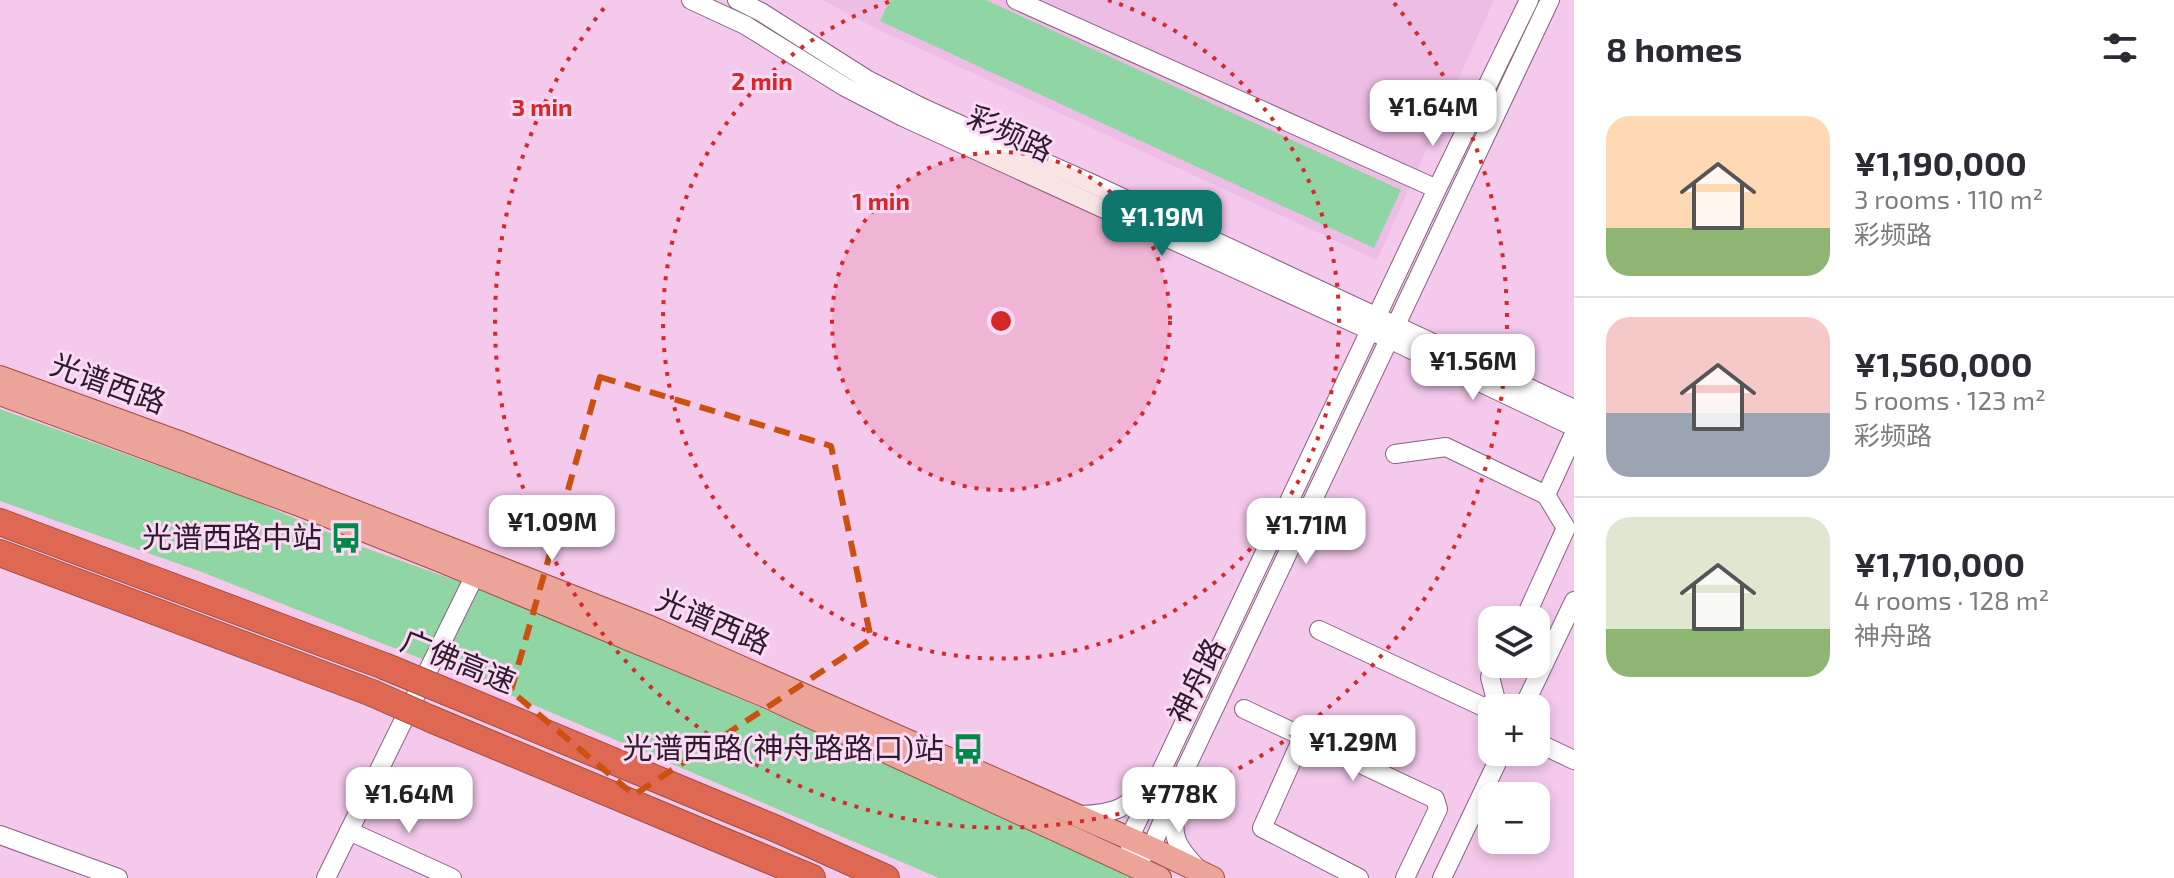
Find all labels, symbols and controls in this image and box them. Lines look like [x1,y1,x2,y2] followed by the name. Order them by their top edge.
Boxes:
[2098,26,2142,70] icon: filters
[1606,28,1742,69] text: 8 homes
[731,66,793,95] text: 2 min
[1368,80,1498,148] pin: ¥1.64M
[1388,90,1478,121] text: ¥1.64M
[512,92,572,121] text: 3 min
[962,97,1059,168] street label: 彩频路
[1854,142,2027,183] text: ¥1,190,000
[1670,148,1766,244] icon: home
[1854,183,2043,214] text: 3 rooms · 110 m²
[852,186,910,215] text: 1 min
[1097,190,1227,258] pin: ¥1.19M
[1120,200,1204,231] text: ¥1.19M
[1854,218,1932,249] text: 彩频路
[987,307,1015,335] centre of rings
[1408,334,1538,402] pin: ¥1.56M
[1854,343,2032,384] text: ¥1,560,000
[1429,344,1517,375] text: ¥1.56M
[46,345,171,420] street label: 光谱西路
[1670,349,1766,445] icon: home
[1854,384,2046,415] text: 5 rooms · 123 m²
[1854,419,1932,450] text: 彩频路
[487,495,617,563] pin: ¥1.09M
[1241,498,1371,566] pin: ¥1.71M
[507,505,597,536] text: ¥1.09M
[1265,508,1347,539] text: ¥1.71M
[142,518,322,554] place label: 光谱西路中站
[329,521,363,555] bus stop icon: 光谱西路中站
[1854,543,2025,584] text: ¥1,710,000
[1670,549,1766,645] icon: home
[652,580,776,660] street label: 光谱西路
[1854,584,2049,615] text: 4 rooms · 128 m²
[1478,606,1550,854] map controls
[1478,606,1550,678] button: layers
[1854,619,1932,650] text: 神舟路
[396,621,521,699] street label: 广佛高速
[1159,632,1231,728] street label: 神舟路
[1478,694,1550,766] button: +
[1288,715,1418,783] pin: ¥1.29M
[1308,725,1398,756] text: ¥1.29M
[622,729,944,765] place label: 光谱西路(神舟路路口)站
[951,732,985,766] bus stop icon: 光谱西路(神舟路路口)站
[344,767,474,835] pin: ¥1.64M
[1123,767,1235,835] pin: ¥778K
[364,777,454,808] text: ¥1.64M
[1140,777,1218,808] text: ¥778K
[1478,782,1550,854] button: −

